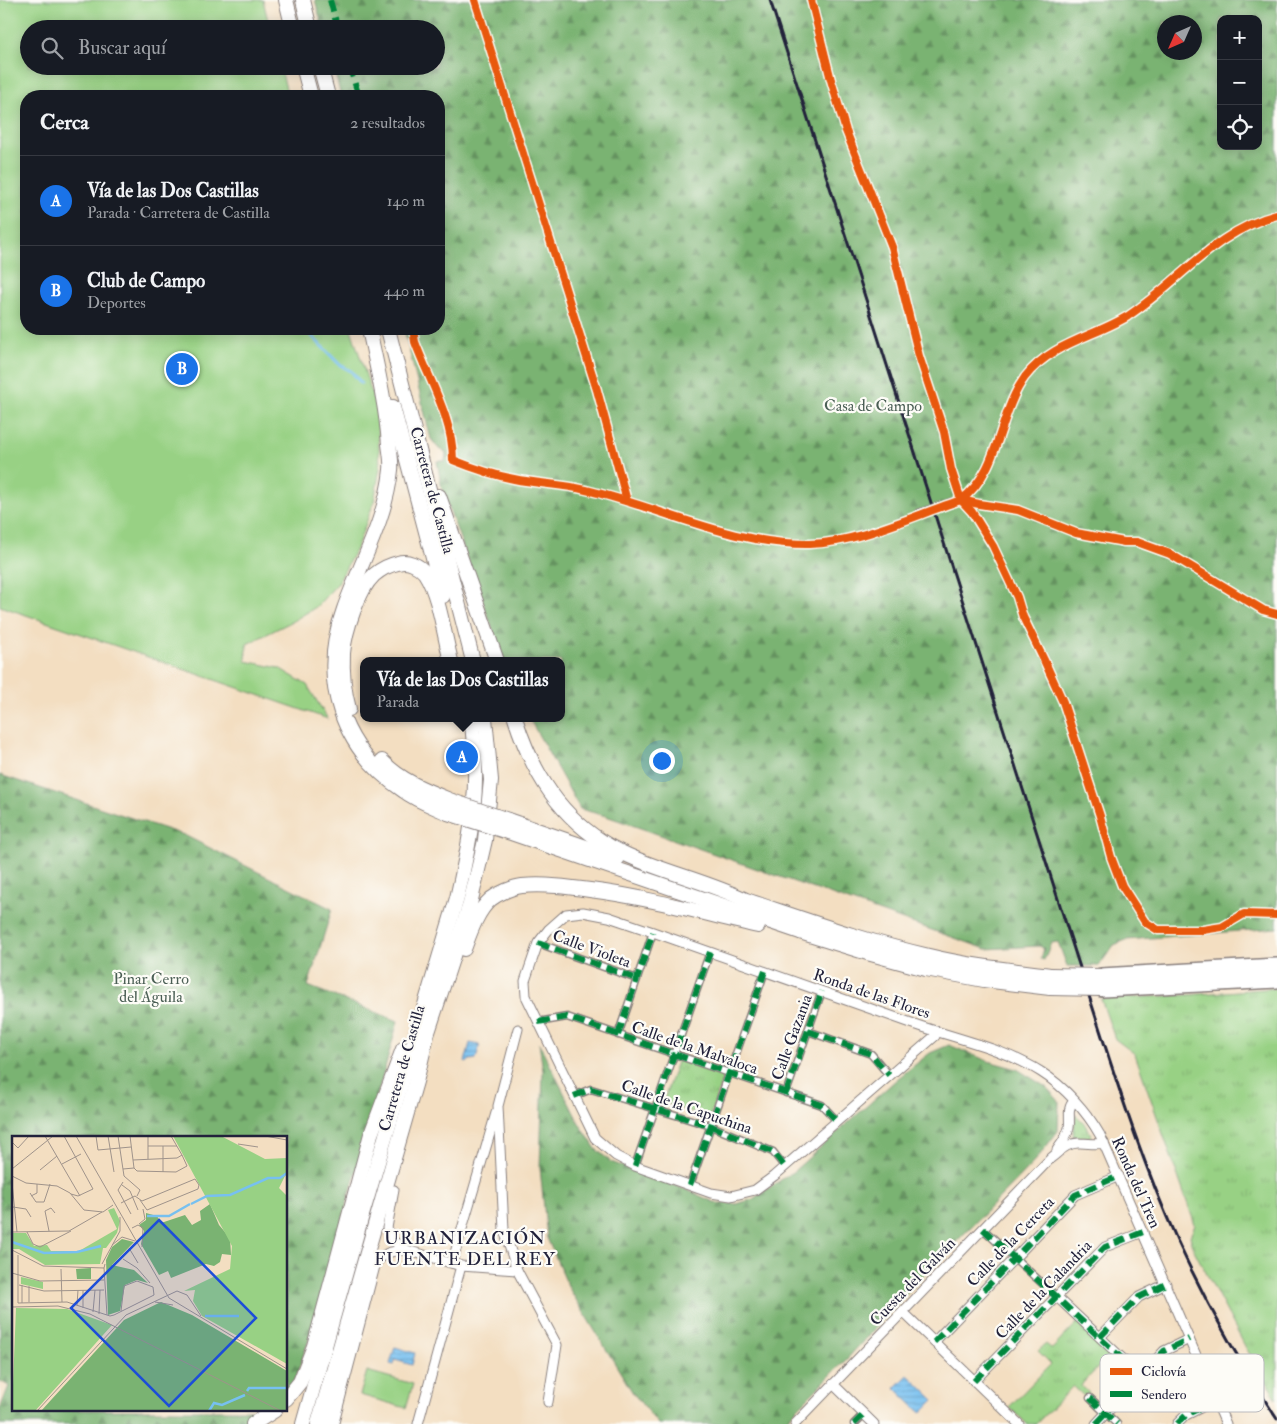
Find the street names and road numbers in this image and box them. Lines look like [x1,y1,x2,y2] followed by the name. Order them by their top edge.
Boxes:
[405,425,459,556] street label: Carretera de Castilla
[550,926,634,972] street label: Calle Violeta
[811,965,933,1023] street label: Ronda de las Flores
[767,991,817,1083] street label: Calle Gazania
[374,1002,430,1134] street label: Carretera de Castilla
[629,1017,761,1079] street label: Calle de la Malvaloca
[618,1075,755,1140] street label: Calle de la Capuchina
[1107,1134,1165,1231] street label: Ronda del Tren
[963,1192,1059,1291] street label: Calle de la Cerceta
[866,1233,960,1330] street label: Cuesta del Galván
[991,1236,1096,1343] street label: Calle de la Calandria

